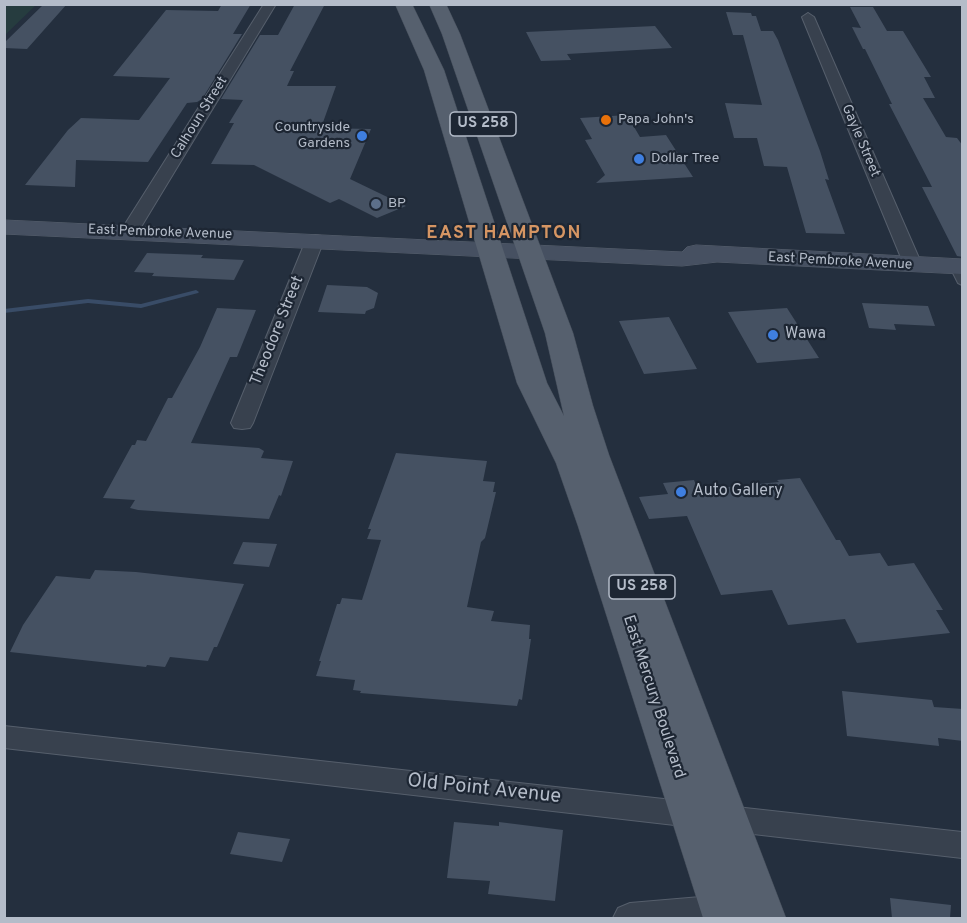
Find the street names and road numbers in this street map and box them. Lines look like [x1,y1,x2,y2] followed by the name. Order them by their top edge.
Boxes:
[168,74,232,162] street label: Calhoun Street
[837,102,883,180] street label: Gayle Street
[450,112,516,136] road number: US 258
[88,222,232,244] street label: East Pembroke Avenue
[767,250,913,274] street label: East Pembroke Avenue
[247,273,309,389] street label: Theodore Street
[609,575,675,599] road number: US 258
[618,613,688,781] street label: East Mercury Boulevard
[406,770,562,810] street label: Old Point Avenue

